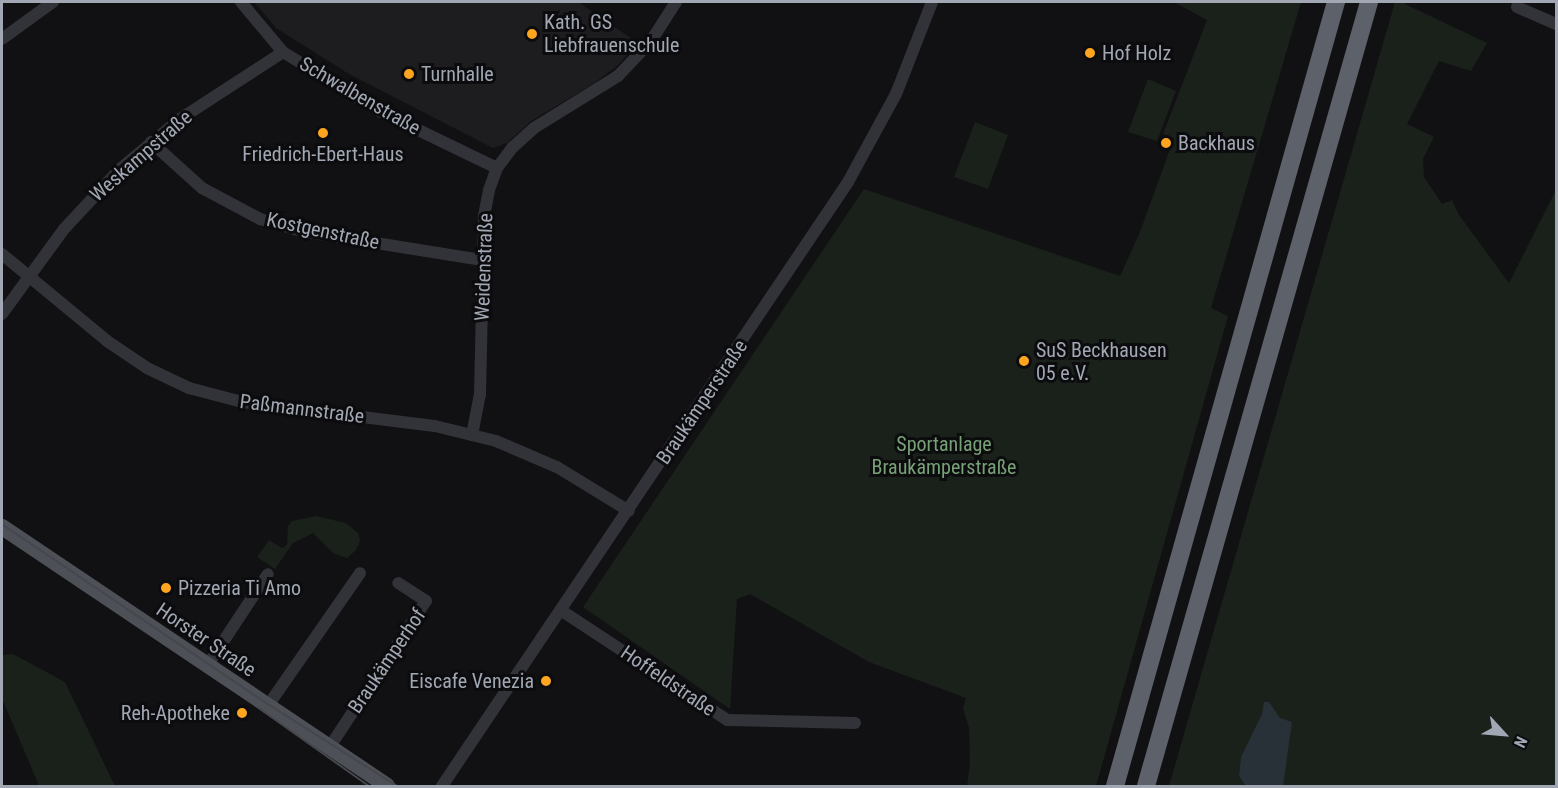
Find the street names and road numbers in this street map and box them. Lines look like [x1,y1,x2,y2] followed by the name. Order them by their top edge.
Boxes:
[295,52,425,140] street label: Schwalbenstraße
[85,105,197,207] street label: Weskampstraße
[264,207,382,255] street label: Kostgenstraße
[470,213,498,321] street label: Weidenstraße
[652,335,752,469] street label: Braukämperstraße
[238,389,366,429] street label: Paßmannstraße
[152,598,260,682] street label: Horster Straße
[343,604,431,718] street label: Braukämperhof
[616,641,720,721] street label: Hoffeldstraße

